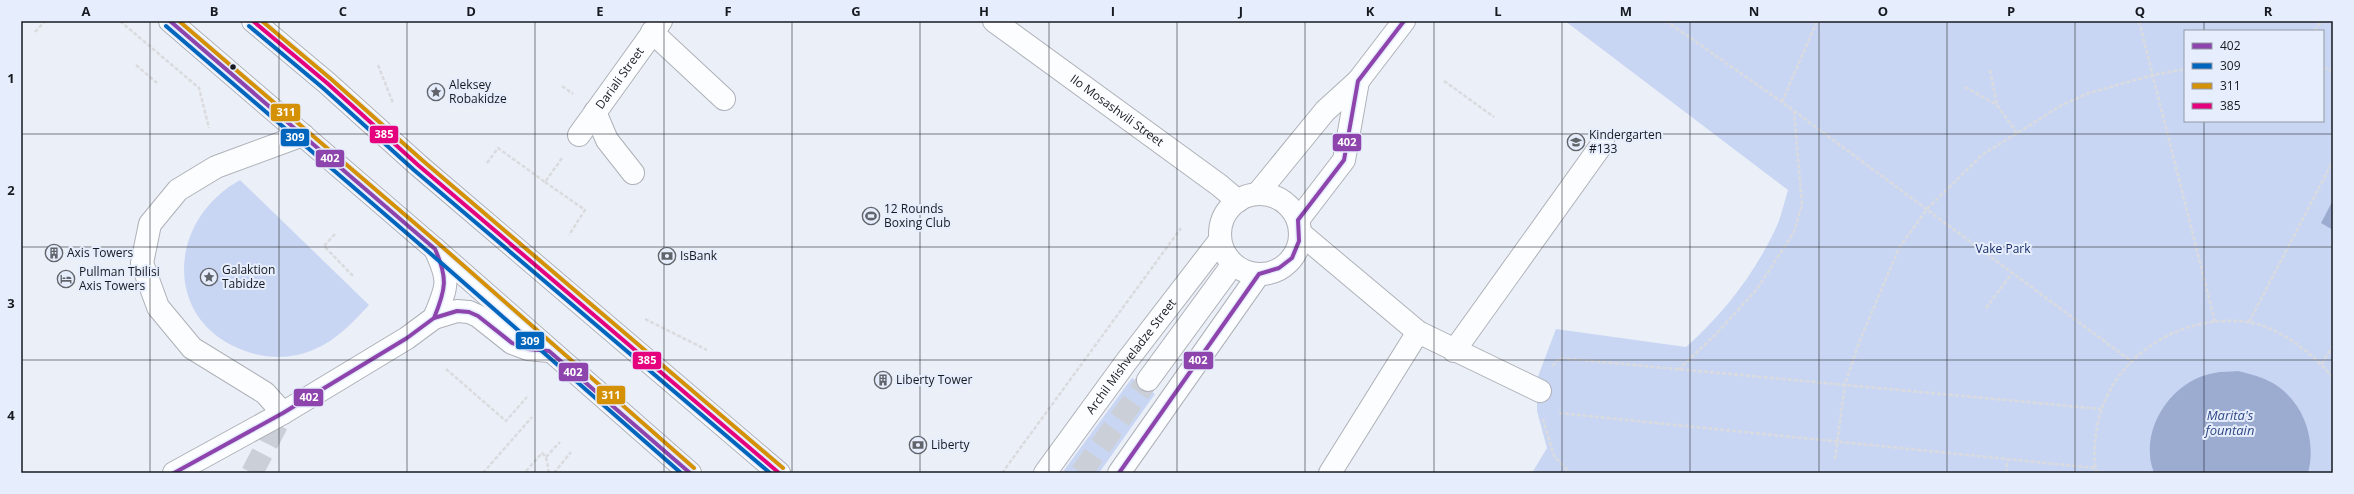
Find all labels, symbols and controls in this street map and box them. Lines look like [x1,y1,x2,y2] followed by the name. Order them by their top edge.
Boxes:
[82,2,91,20] text: A
[210,2,219,20] text: B
[339,2,347,20] text: C
[466,2,476,20] text: D
[596,2,604,20] text: E
[724,2,732,20] text: F
[851,2,861,20] text: G
[979,2,989,20] text: H
[1111,2,1115,20] text: I
[1238,2,1243,20] text: J
[1366,2,1375,20] text: K
[1494,2,1502,20] text: L
[1620,2,1632,20] text: M
[1749,2,1759,20] text: N
[1878,2,1888,20] text: O
[2007,2,2015,20] text: P
[2135,2,2145,20] text: Q
[2264,2,2273,20] text: R
[2184,30,2324,122] legend
[2220,37,2241,54] text: 402
[591,43,648,112] street label: Dariali Street
[2220,57,2241,74] text: 309
[228,62,238,72] unlabelled marker
[7,69,15,87] text: 1
[1067,70,1167,150] street label: Ilo Mosashvili Street
[449,76,507,107] place label: Aleksey Robakidze
[2220,77,2241,94] text: 311
[426,82,446,102] place icon: Aleksey Robakidze
[2220,97,2241,114] text: 385
[270,103,301,122] line badge: 311
[277,104,295,119] text: 311
[369,125,399,144] line badge: 385
[375,126,393,141] text: 385
[1589,126,1662,157] place label: Kindergarten #133
[280,128,310,147] line badge: 309
[286,129,304,144] text: 309
[1566,132,1586,152] school or university icon: Kindergarten #133
[1332,133,1362,152] line badge: 402
[1338,134,1356,149] text: 402
[315,149,345,168] line badge: 402
[321,150,339,165] text: 402
[7,181,15,199] text: 2
[884,200,951,231] place label: 12 Rounds Boxing Club
[861,206,881,226] sports icon: 12 Rounds Boxing Club
[1975,240,2031,257] park label: Vake Park
[44,243,64,263] building icon: Axis Towers
[67,244,134,261] place label: Axis Towers
[657,246,677,266] bank icon: IsBank
[680,247,718,264] place label: IsBank
[222,261,275,292] place label: Galaktion Tabidze
[79,263,160,294] place label: Pullman Tbilisi Axis Towers
[199,267,219,287] place icon: Galaktion Tabidze
[56,269,76,289] hotel icon: Pullman Tbilisi Axis Towers
[7,294,15,312] text: 3
[1082,295,1180,417] street label: Archil Mishveladze Street
[515,331,545,350] line badge: 309
[521,333,539,348] text: 309
[632,351,662,370] line badge: 385
[1183,351,1214,370] line badge: 402
[638,352,656,367] text: 385
[1189,352,1207,367] text: 402
[558,362,589,382] line badge: 402
[564,364,582,379] text: 402
[873,370,893,390] building icon: Liberty Tower
[896,371,973,388] place label: Liberty Tower
[596,385,626,405] line badge: 311
[602,387,620,402] text: 311
[293,388,324,407] line badge: 402
[300,389,318,404] text: 402
[7,406,15,424] text: 4
[2204,406,2254,439] water label: Marita's fountain
[908,435,928,455] bank icon: Liberty
[931,436,971,453] place label: Liberty

